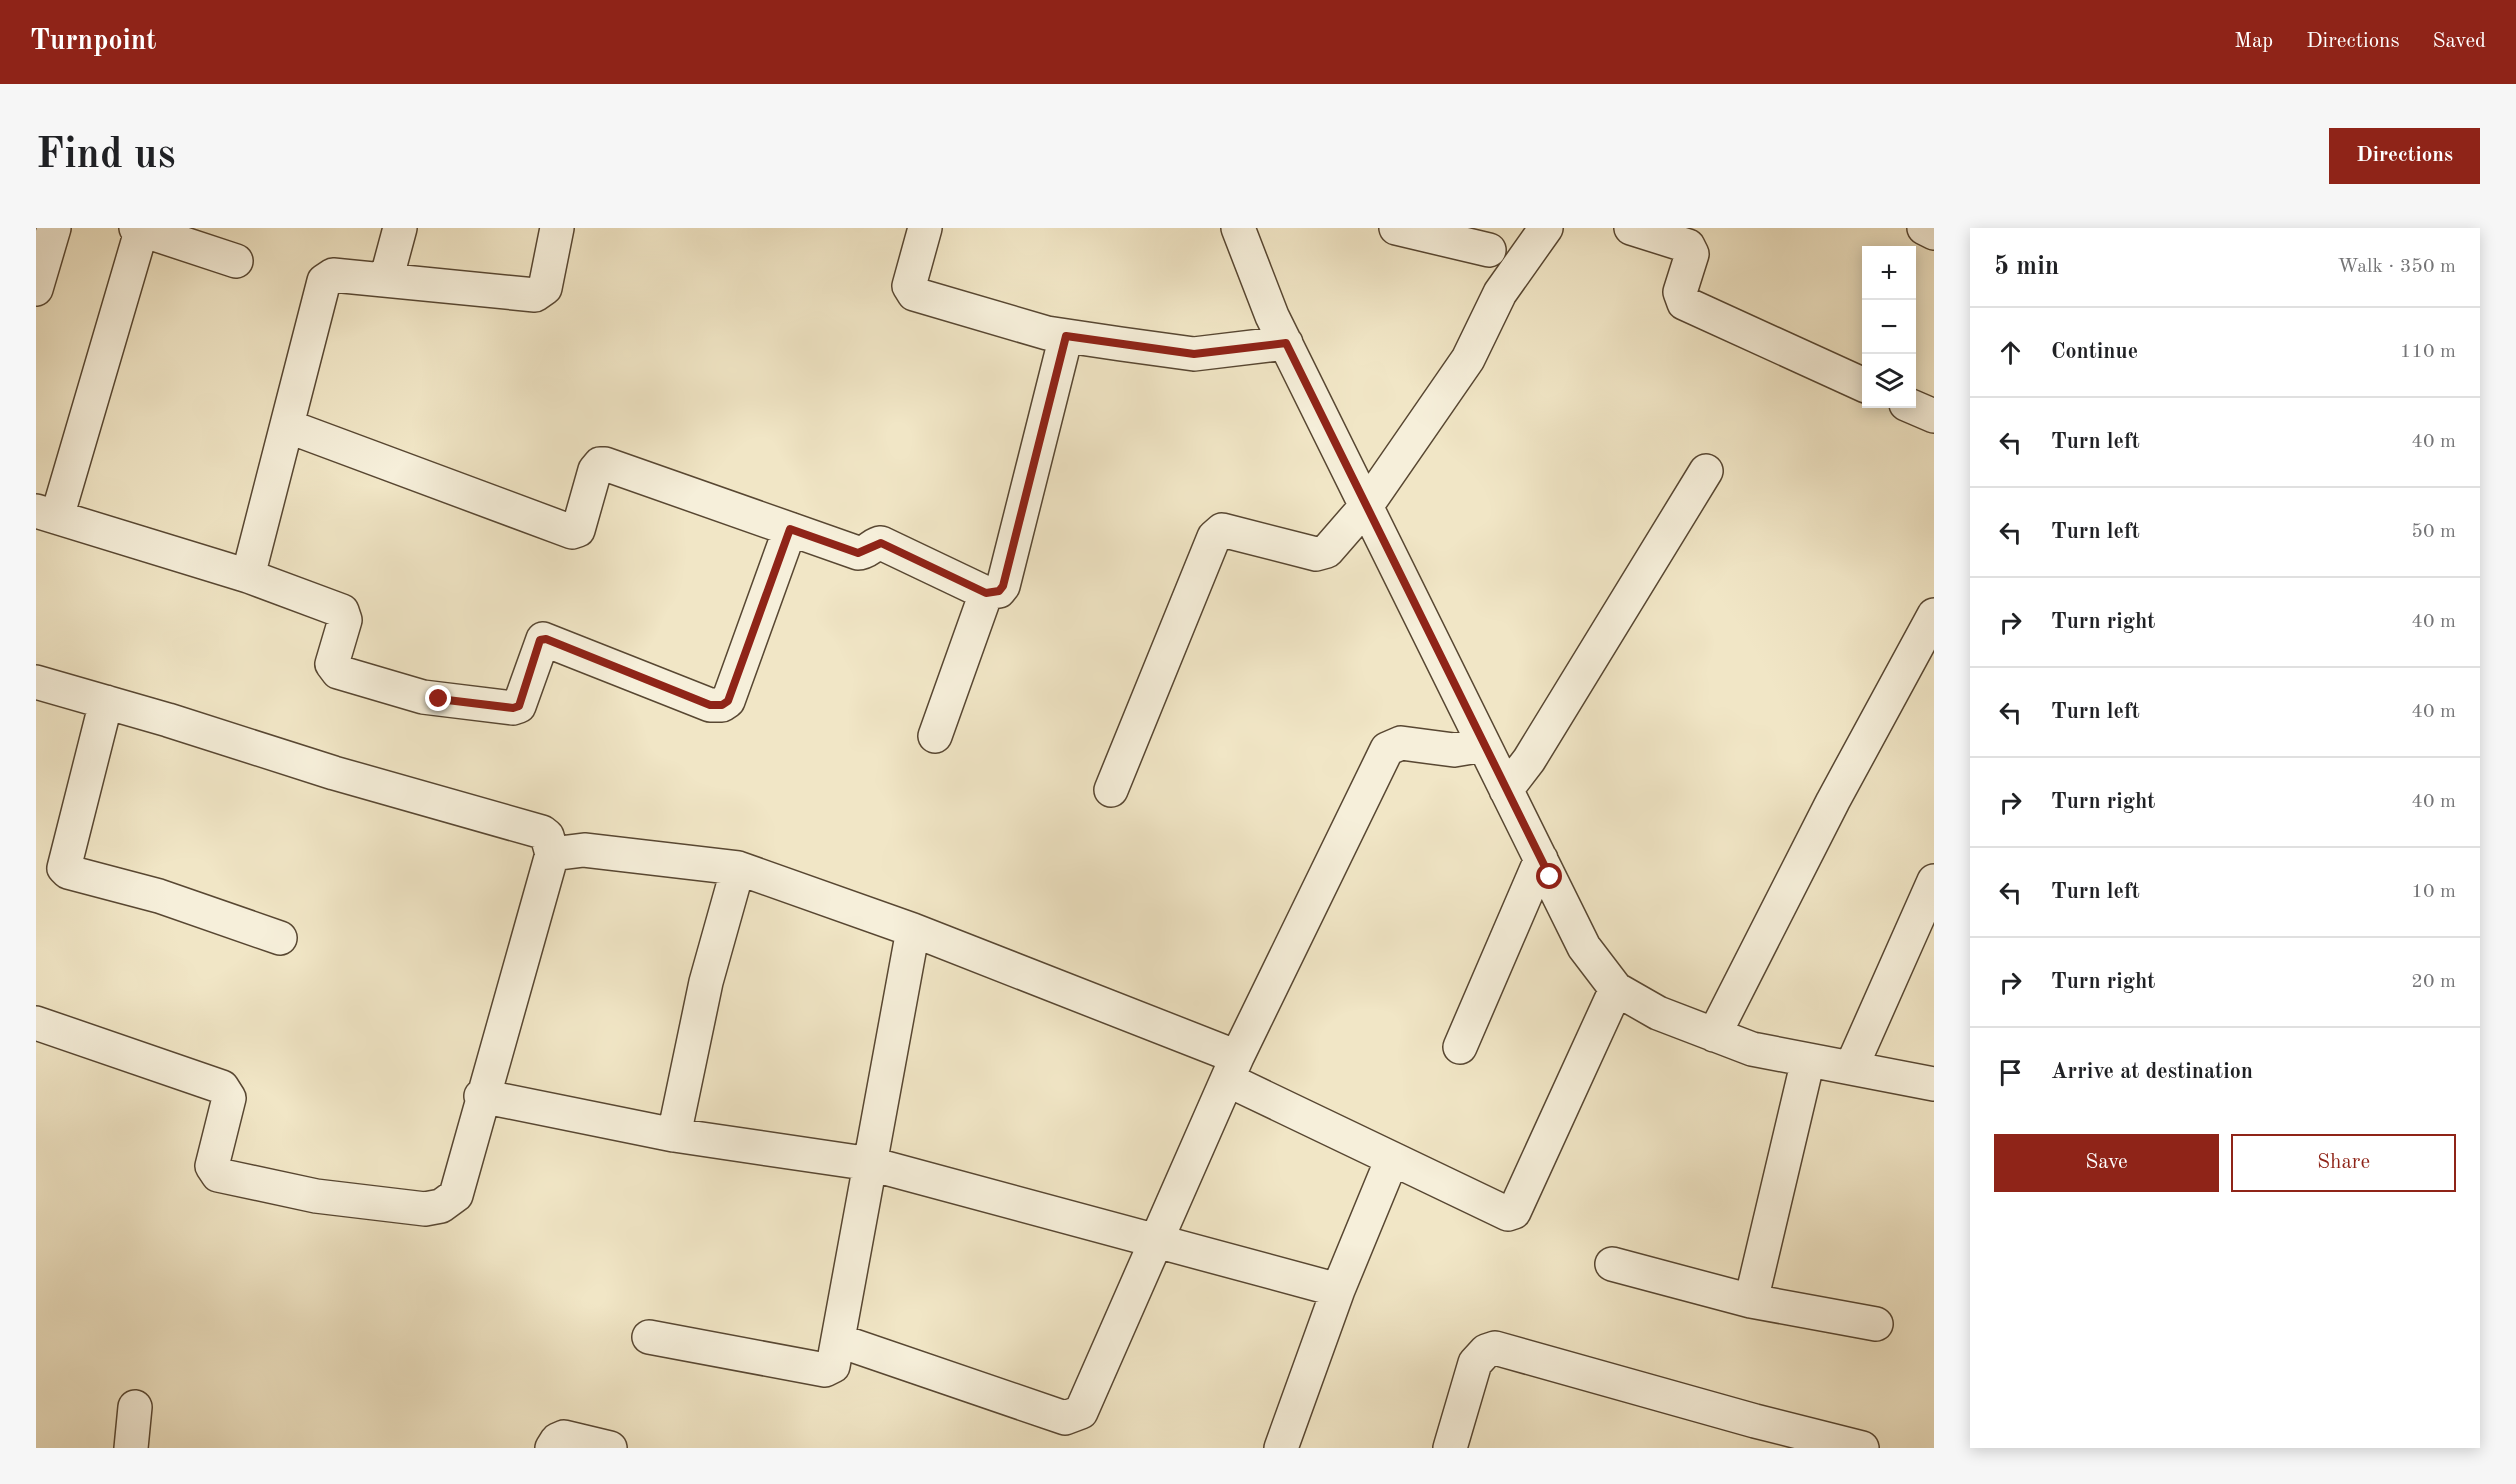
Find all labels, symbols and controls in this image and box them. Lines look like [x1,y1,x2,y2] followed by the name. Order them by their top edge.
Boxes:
[30,28,157,56] text: Turnpoint
[2234,31,2273,52] text: Map
[2306,31,2400,52] text: Directions
[2433,31,2486,52] text: Saved
[2329,128,2480,184] button: Directions
[36,135,175,177] text: Find us
[1862,246,1916,408] map controls
[1862,246,1916,300] button: +
[1994,254,2059,280] text: 5 min
[2337,257,2456,277] text: Walk · 350 m
[1862,300,1916,354] button: −
[1994,336,2027,369] icon: ahead
[2051,341,2138,363] text: Continue
[2400,342,2456,362] text: 110 m
[1862,354,1916,408] button: layers
[1994,426,2027,459] icon: left
[2051,431,2140,453] text: Turn left
[2411,432,2456,452] text: 40 m
[1994,516,2027,549] icon: left
[2051,521,2140,543] text: Turn left
[2411,522,2456,542] text: 50 m
[1994,606,2027,639] icon: right
[2051,611,2155,633] text: Turn right
[2411,612,2456,632] text: 40 m
[425,685,451,711] route end
[1994,696,2027,729] icon: left
[2051,701,2140,723] text: Turn left
[2411,702,2456,722] text: 40 m
[1994,786,2027,819] icon: right
[2051,791,2155,813] text: Turn right
[2411,792,2456,812] text: 40 m
[1536,863,1562,889] route start
[1994,876,2027,909] icon: left
[2051,881,2140,903] text: Turn left
[2411,882,2456,902] text: 10 m
[1994,966,2027,999] icon: right
[2051,971,2155,993] text: Turn right
[2411,972,2456,992] text: 20 m
[1994,1056,2027,1089] icon: arrive
[2051,1061,2253,1083] text: Arrive at destination
[1994,1134,2219,1192] button: Save
[2231,1134,2456,1192] button: Share

